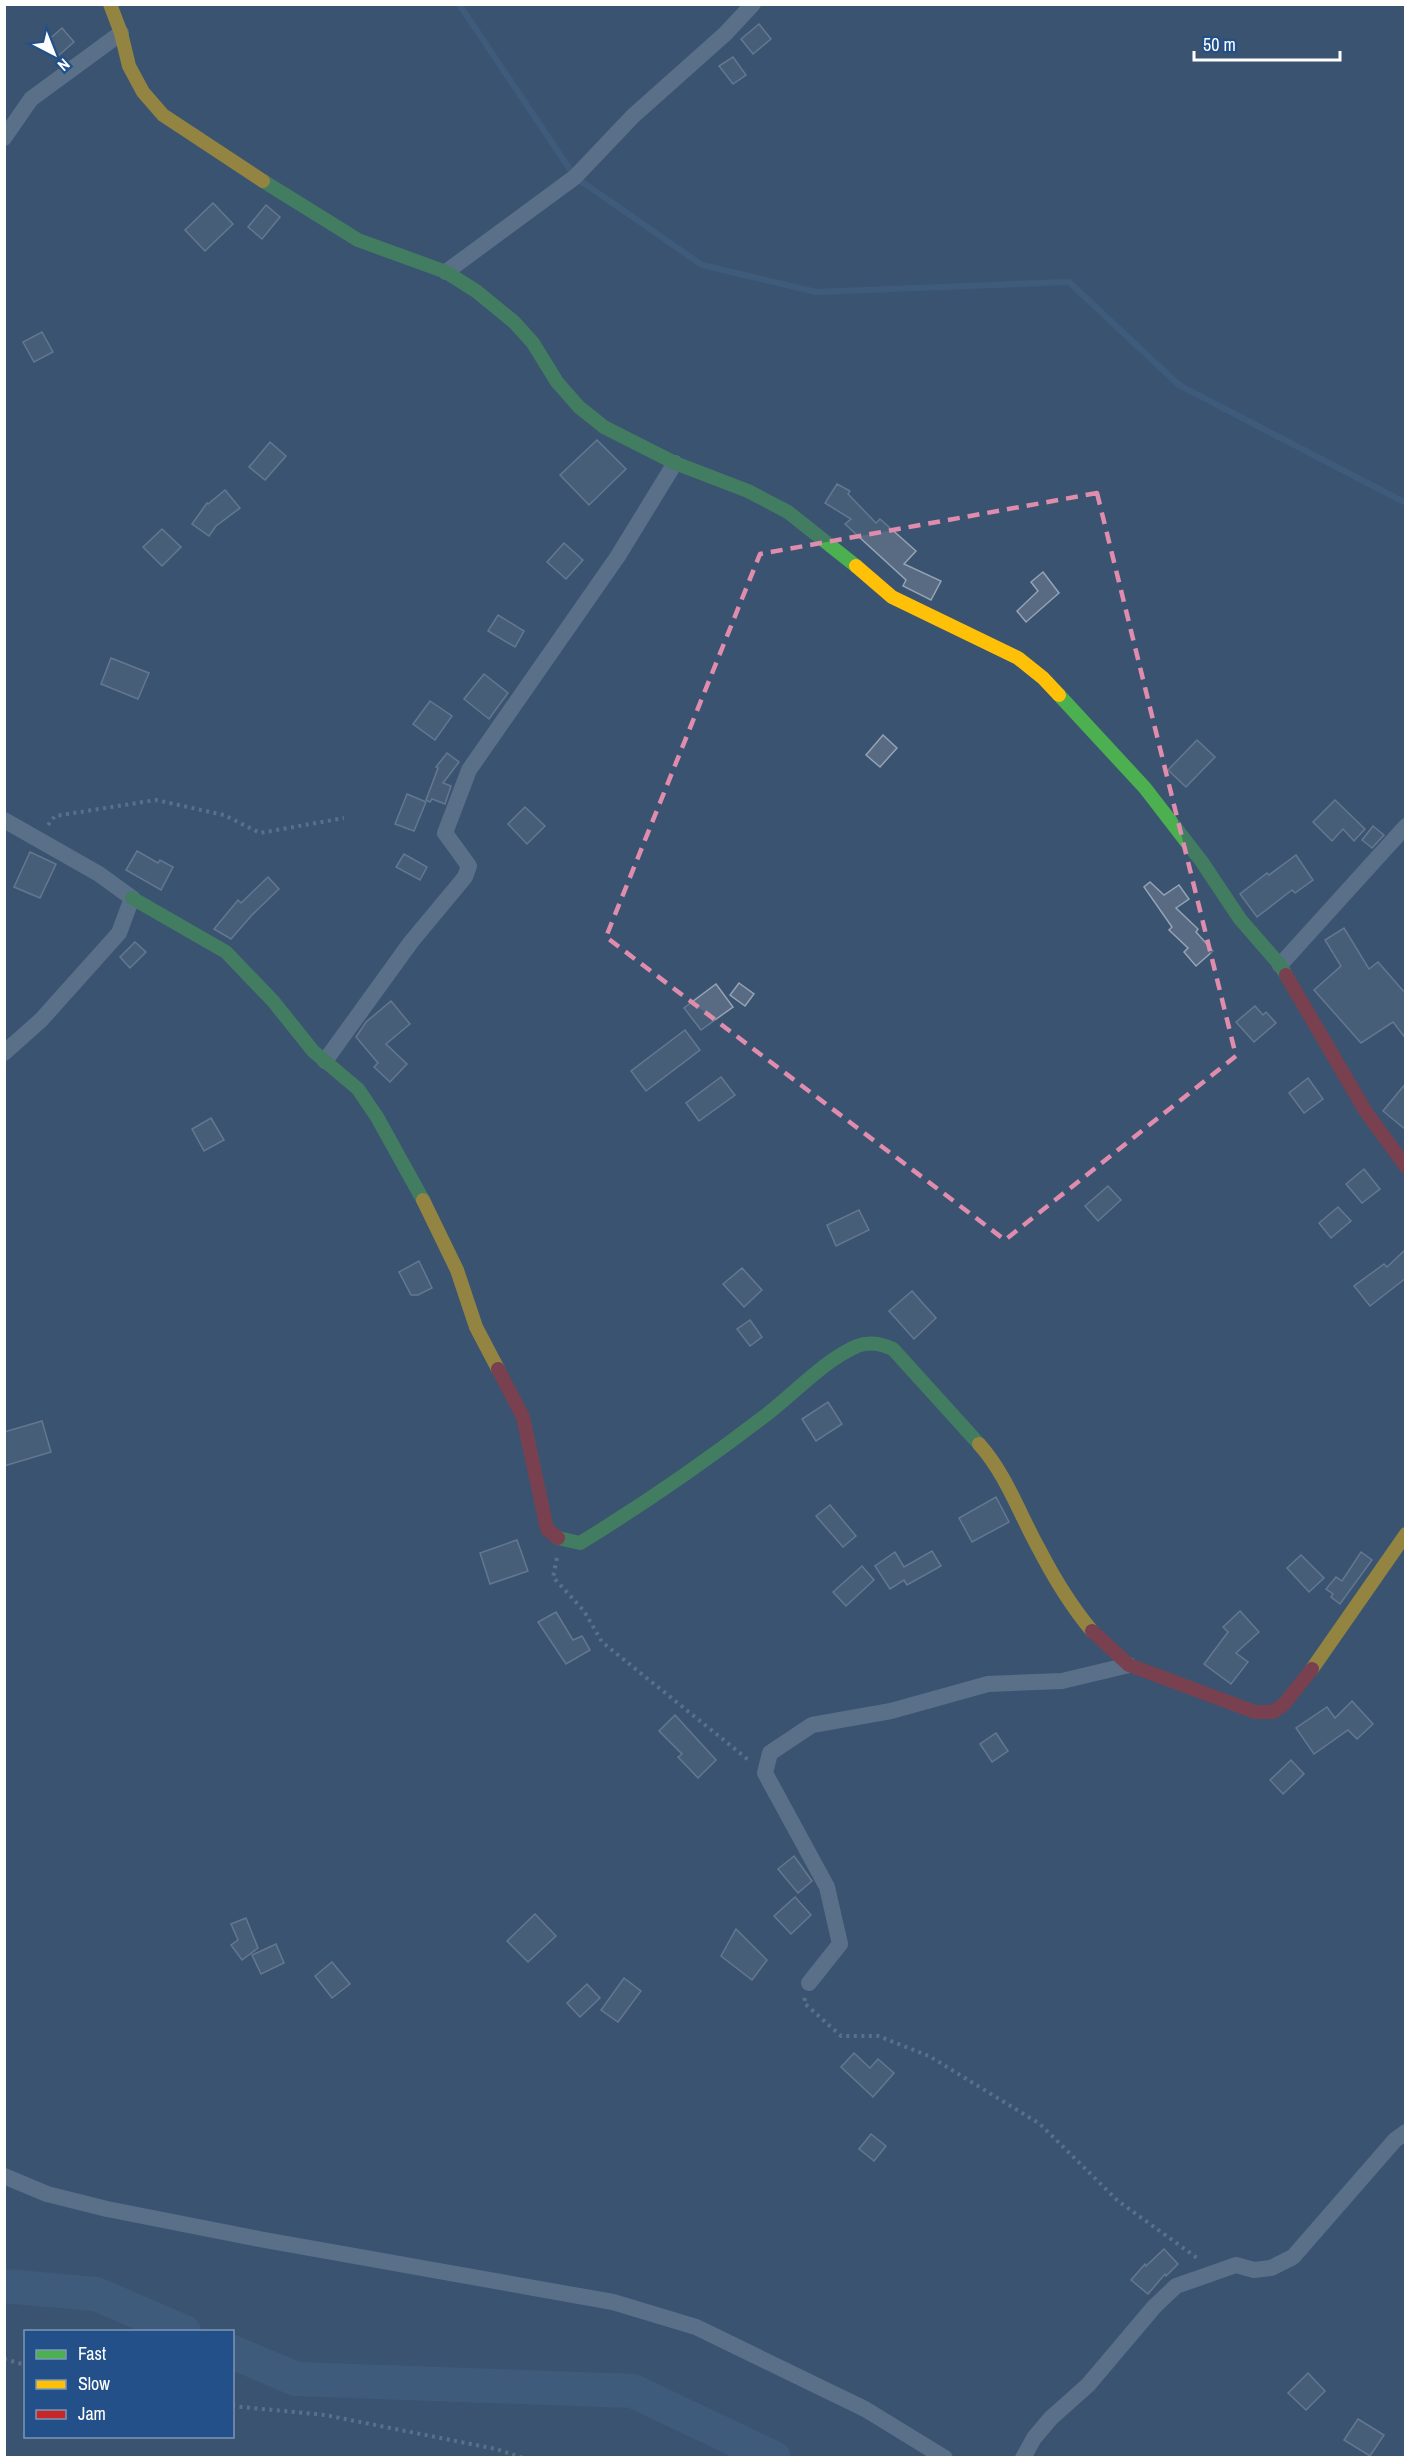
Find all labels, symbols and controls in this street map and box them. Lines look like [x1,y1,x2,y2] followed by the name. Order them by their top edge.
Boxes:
[24,24,84,84] north arrow
[1194,24,1340,62] scale bar
[1203,32,1236,57] text: 50 m
[53,54,75,76] text: N
[24,2330,234,2438] legend
[78,2341,106,2366] text: Fast
[78,2371,110,2396] text: Slow
[78,2401,106,2426] text: Jam

